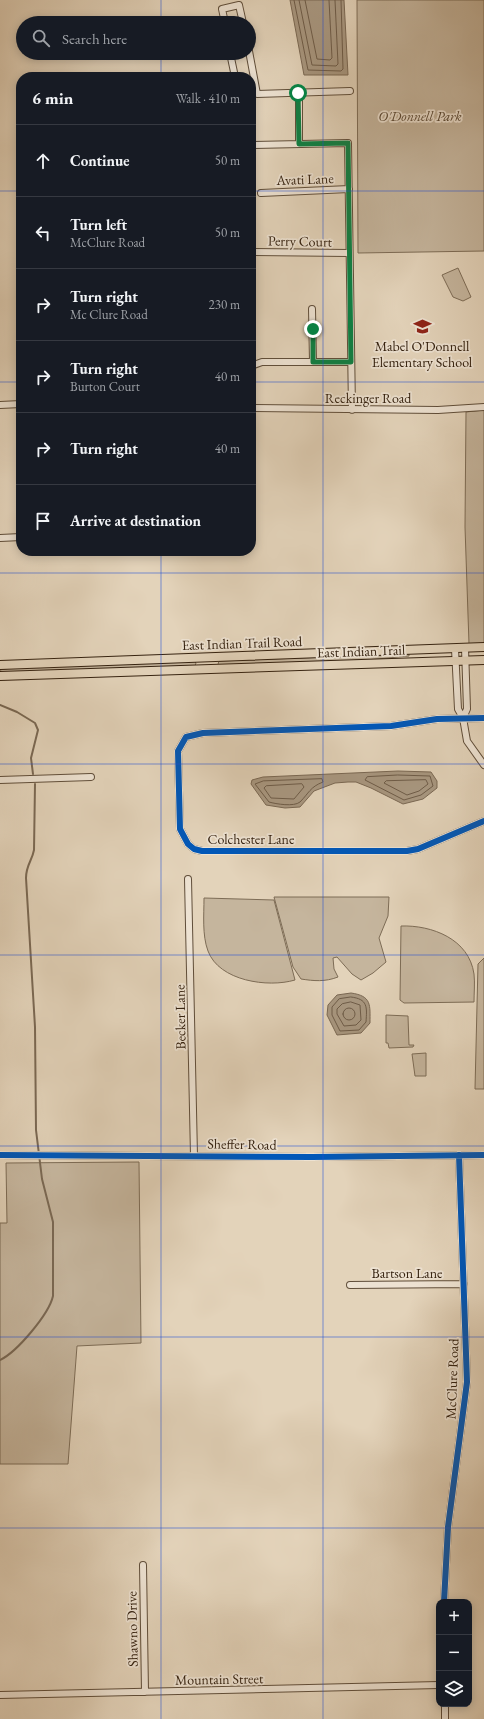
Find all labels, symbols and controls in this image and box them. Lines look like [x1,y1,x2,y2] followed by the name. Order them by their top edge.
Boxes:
[16,16,256,60] search box
[30,27,52,49] icon: search
[62,29,127,48] text: Search here
[289,84,307,102] route start
[32,87,73,109] text: 6 min
[176,90,240,107] text: Walk · 410 m
[378,107,462,125] park label: O'Donnell Park
[32,150,54,172] icon: ahead
[70,151,130,170] text: Continue
[215,152,240,169] text: 50 m
[275,169,335,189] street label: Avati Lane
[70,215,127,234] text: Turn left
[32,222,54,244] icon: left
[215,224,240,241] text: 50 m
[268,231,333,251] street label: Perry Court
[70,234,145,251] text: McClure Road
[70,287,138,306] text: Turn right
[32,294,54,316] icon: right
[209,296,240,313] text: 230 m
[70,306,148,323] text: Mc Clure Road
[412,316,432,336] school or university icon: Mabel O'Donnell Elementary School
[304,320,322,338] route end
[372,337,473,371] place label: Mabel O'Donnell Elementary School
[70,359,138,378] text: Turn right
[32,366,54,388] icon: right
[215,368,240,385] text: 40 m
[70,378,140,395] text: Burton Court
[325,389,412,407] street label: Reckinger Road
[32,438,54,460] icon: right
[70,439,138,458] text: Turn right
[215,440,240,457] text: 40 m
[32,510,54,532] icon: arrive
[70,511,201,530] text: Arrive at destination
[182,632,303,654] street label: East Indian Trail Road
[317,640,406,662] street label: East Indian Trail
[208,830,295,848] street label: Colchester Lane
[170,984,190,1050] street label: Becker Lane
[207,1134,278,1154] street label: Sheffer Road
[371,1264,443,1282] street label: Bartson Lane
[442,1337,462,1420] street label: McClure Road
[122,1590,142,1667] street label: Shawno Drive
[436,1599,472,1707] map controls
[436,1599,472,1635] button: +
[436,1635,472,1671] button: −
[175,1669,264,1689] street label: Mountain Street
[436,1671,472,1707] button: layers

